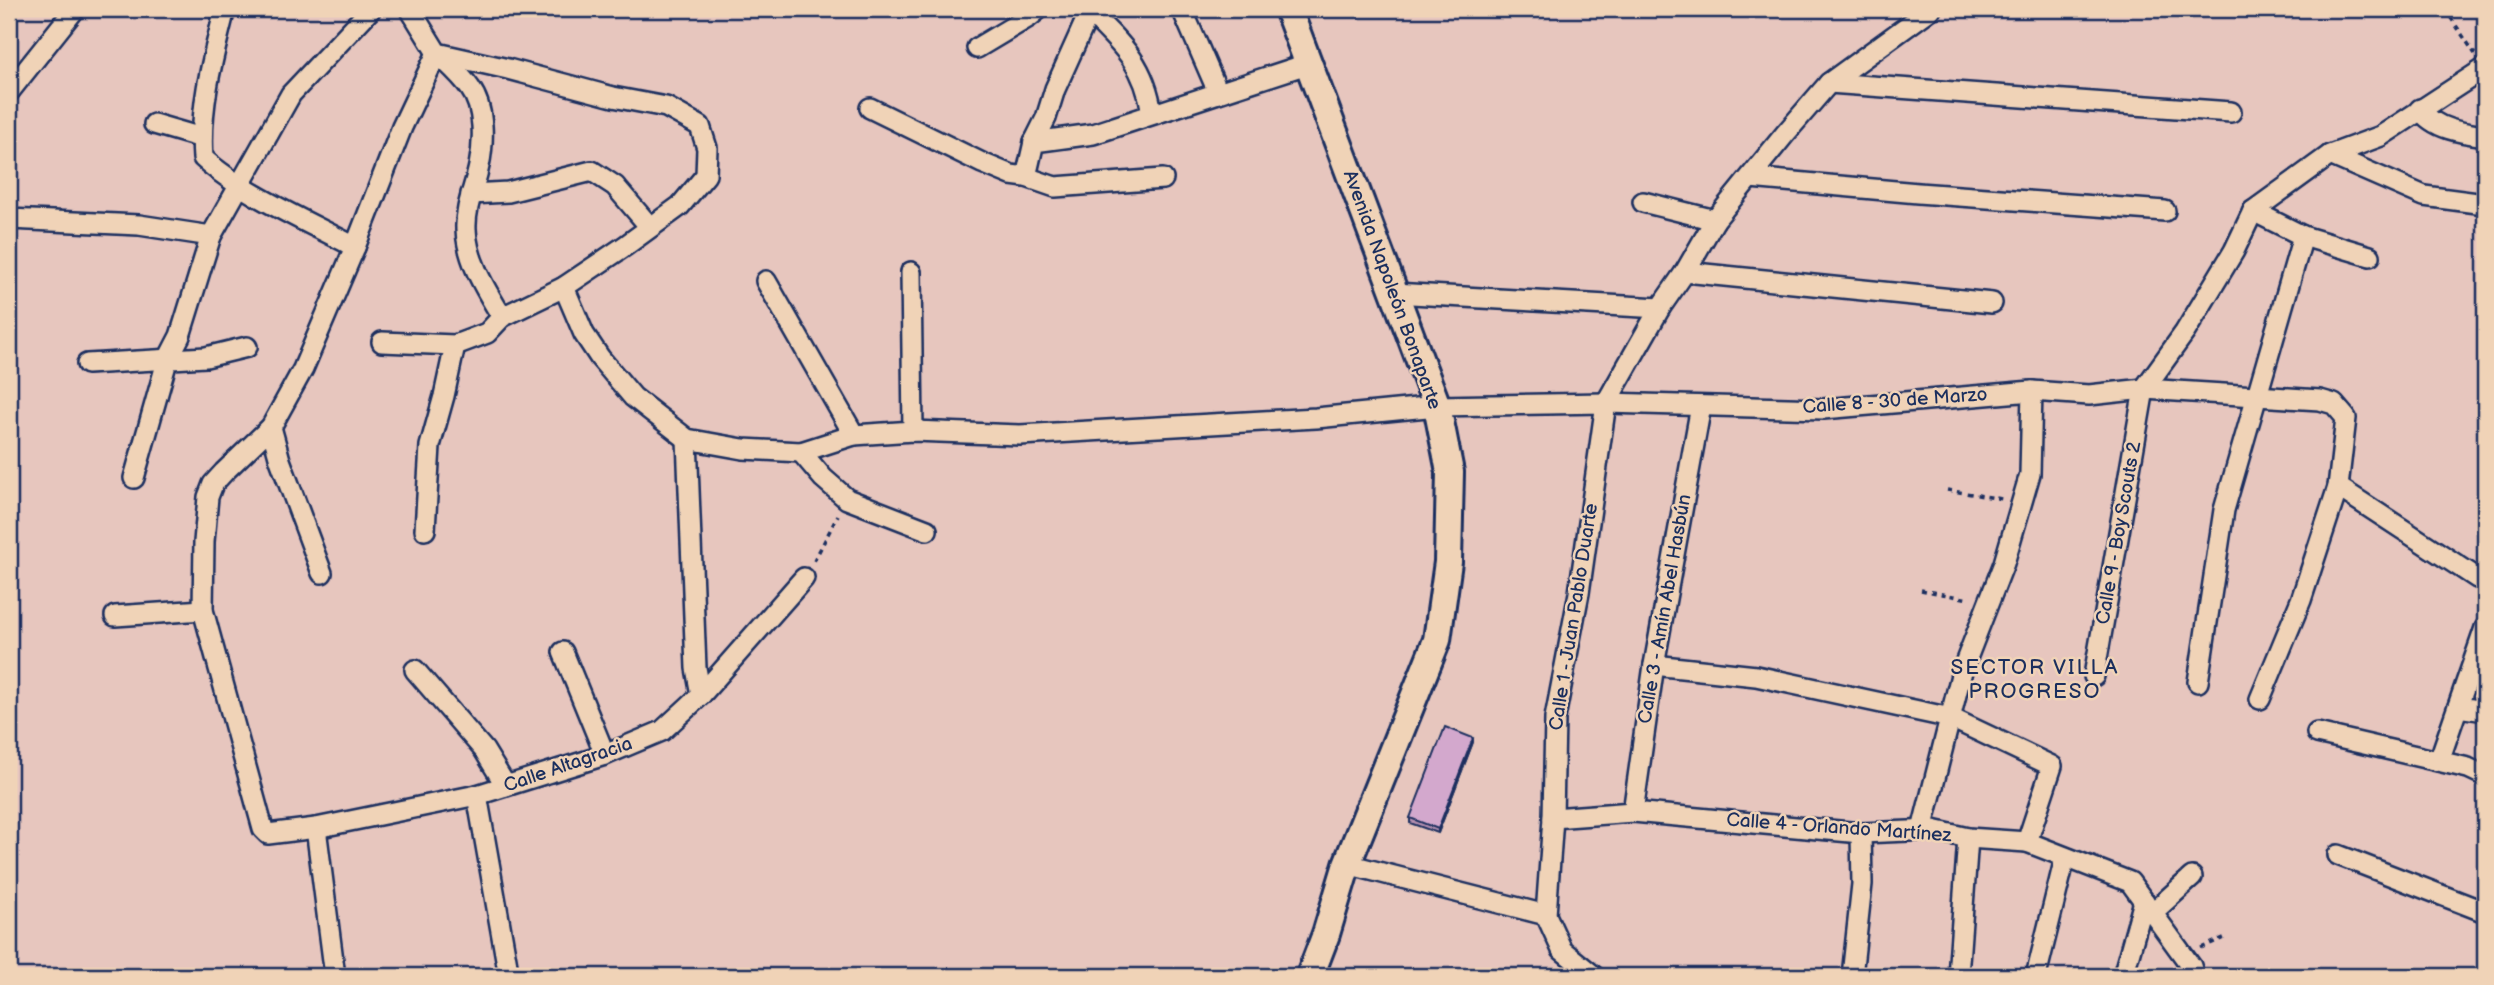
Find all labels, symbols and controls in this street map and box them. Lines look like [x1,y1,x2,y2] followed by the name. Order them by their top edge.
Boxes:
[1338,167,1446,413] street label: Avenida Napoleón Bonaparte
[1802,383,1988,419] street label: Calle 8 - 30 de Marzo
[2092,439,2147,626] street label: Calle 9 - Boy Scouts 2
[1633,492,1697,726] street label: Calle 3 - Amín Abel Hasbún
[1545,502,1603,732] street label: Calle 1 - Juan Pablo Duarte
[1951,655,2119,704] district label: SECTOR VILLA PROGRESO
[501,732,635,798] street label: Calle Altagracia
[1726,809,1953,847] street label: Calle 4 - Orlando Martínez

